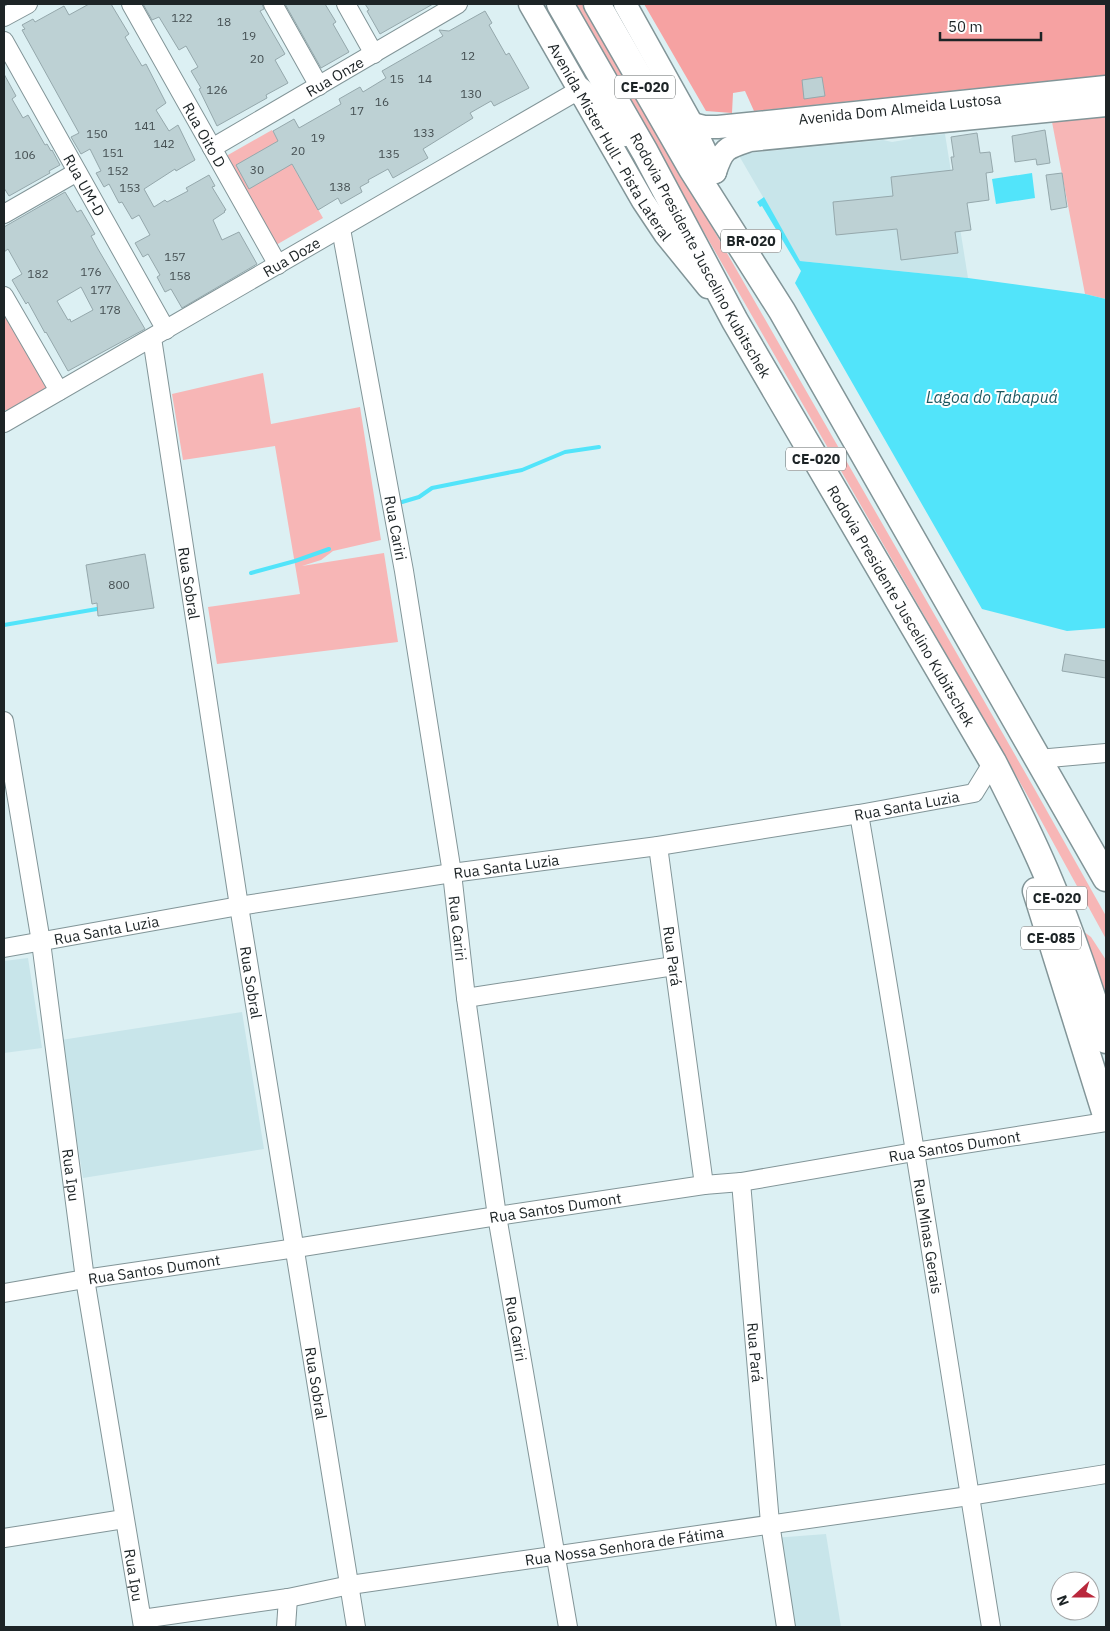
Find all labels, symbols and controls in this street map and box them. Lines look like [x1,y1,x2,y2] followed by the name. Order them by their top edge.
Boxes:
[171,10,193,25] house number: 122
[940,10,1041,42] scale bar
[217,14,231,29] house number: 18
[948,17,983,36] text: 50 m
[242,28,256,43] house number: 19
[544,39,676,244] street label: Avenida Mister Hull - Pista Lateral
[461,48,475,63] house number: 12
[250,51,264,66] house number: 20
[302,52,367,101] street label: Rua Onze
[390,71,404,86] house number: 15
[418,71,432,86] house number: 14
[615,75,675,98] road number: CE-020
[206,82,228,97] house number: 126
[460,86,482,101] house number: 130
[797,88,1002,128] street label: Avenida Dom Almeida Lustosa
[375,94,389,109] house number: 16
[179,99,230,170] street label: Rua Oito D
[350,103,364,118] house number: 17
[134,118,156,133] house number: 141
[413,125,435,140] house number: 133
[86,126,108,141] house number: 150
[626,129,776,381] street label: Rodovia Presidente Juscelino Kubitschek
[311,130,325,145] house number: 19
[153,136,175,151] house number: 142
[291,143,305,158] house number: 20
[102,145,124,160] house number: 151
[378,146,400,161] house number: 135
[14,147,36,162] house number: 106
[60,151,110,219] street label: Rua UM-D
[250,162,264,177] house number: 30
[107,163,129,178] house number: 152
[329,179,351,194] house number: 138
[119,180,141,195] house number: 153
[721,230,781,252] road number: BR-020
[259,233,323,281] street label: Rua Doze
[164,249,186,264] house number: 157
[80,264,102,279] house number: 176
[27,266,49,281] house number: 182
[169,268,191,283] house number: 158
[90,282,112,297] house number: 177
[99,302,121,317] house number: 178
[926,387,1058,407] water label: Lagoa do Tabapuá
[786,448,846,470] road number: CE-020
[824,482,980,730] street label: Rodovia Presidente Juscelino Kubitschek
[381,494,411,562] street label: Rua Cariri
[175,546,204,621] street label: Rua Sobral
[108,577,130,592] house number: 800
[853,786,961,824] street label: Rua Santa Luzia
[452,850,560,882] street label: Rua Santa Luzia
[1027,886,1087,910] road number: CE-020
[445,894,471,962] street label: Rua Cariri
[52,911,160,948] street label: Rua Santa Luzia
[659,925,686,987] street label: Rua Pará
[1021,926,1081,950] road number: CE-085
[236,945,267,1020] street label: Rua Sobral
[887,1126,1022,1166] street label: Rua Santos Dumont
[59,1147,84,1202] street label: Rua Ipu
[910,1177,947,1295] street label: Rua Minas Gerais
[488,1188,623,1227] street label: Rua Santos Dumont
[87,1250,221,1288] street label: Rua Santos Dumont
[502,1295,531,1363] street label: Rua Cariri
[743,1322,768,1383] street label: Rua Pará
[301,1346,332,1421] street label: Rua Sobral
[524,1522,725,1569] street label: Rua Nossa Senhora de Fátima
[121,1547,148,1603] street label: Rua Ipu
[1050,1571,1100,1621] north arrow
[1053,1593,1073,1609] text: N

